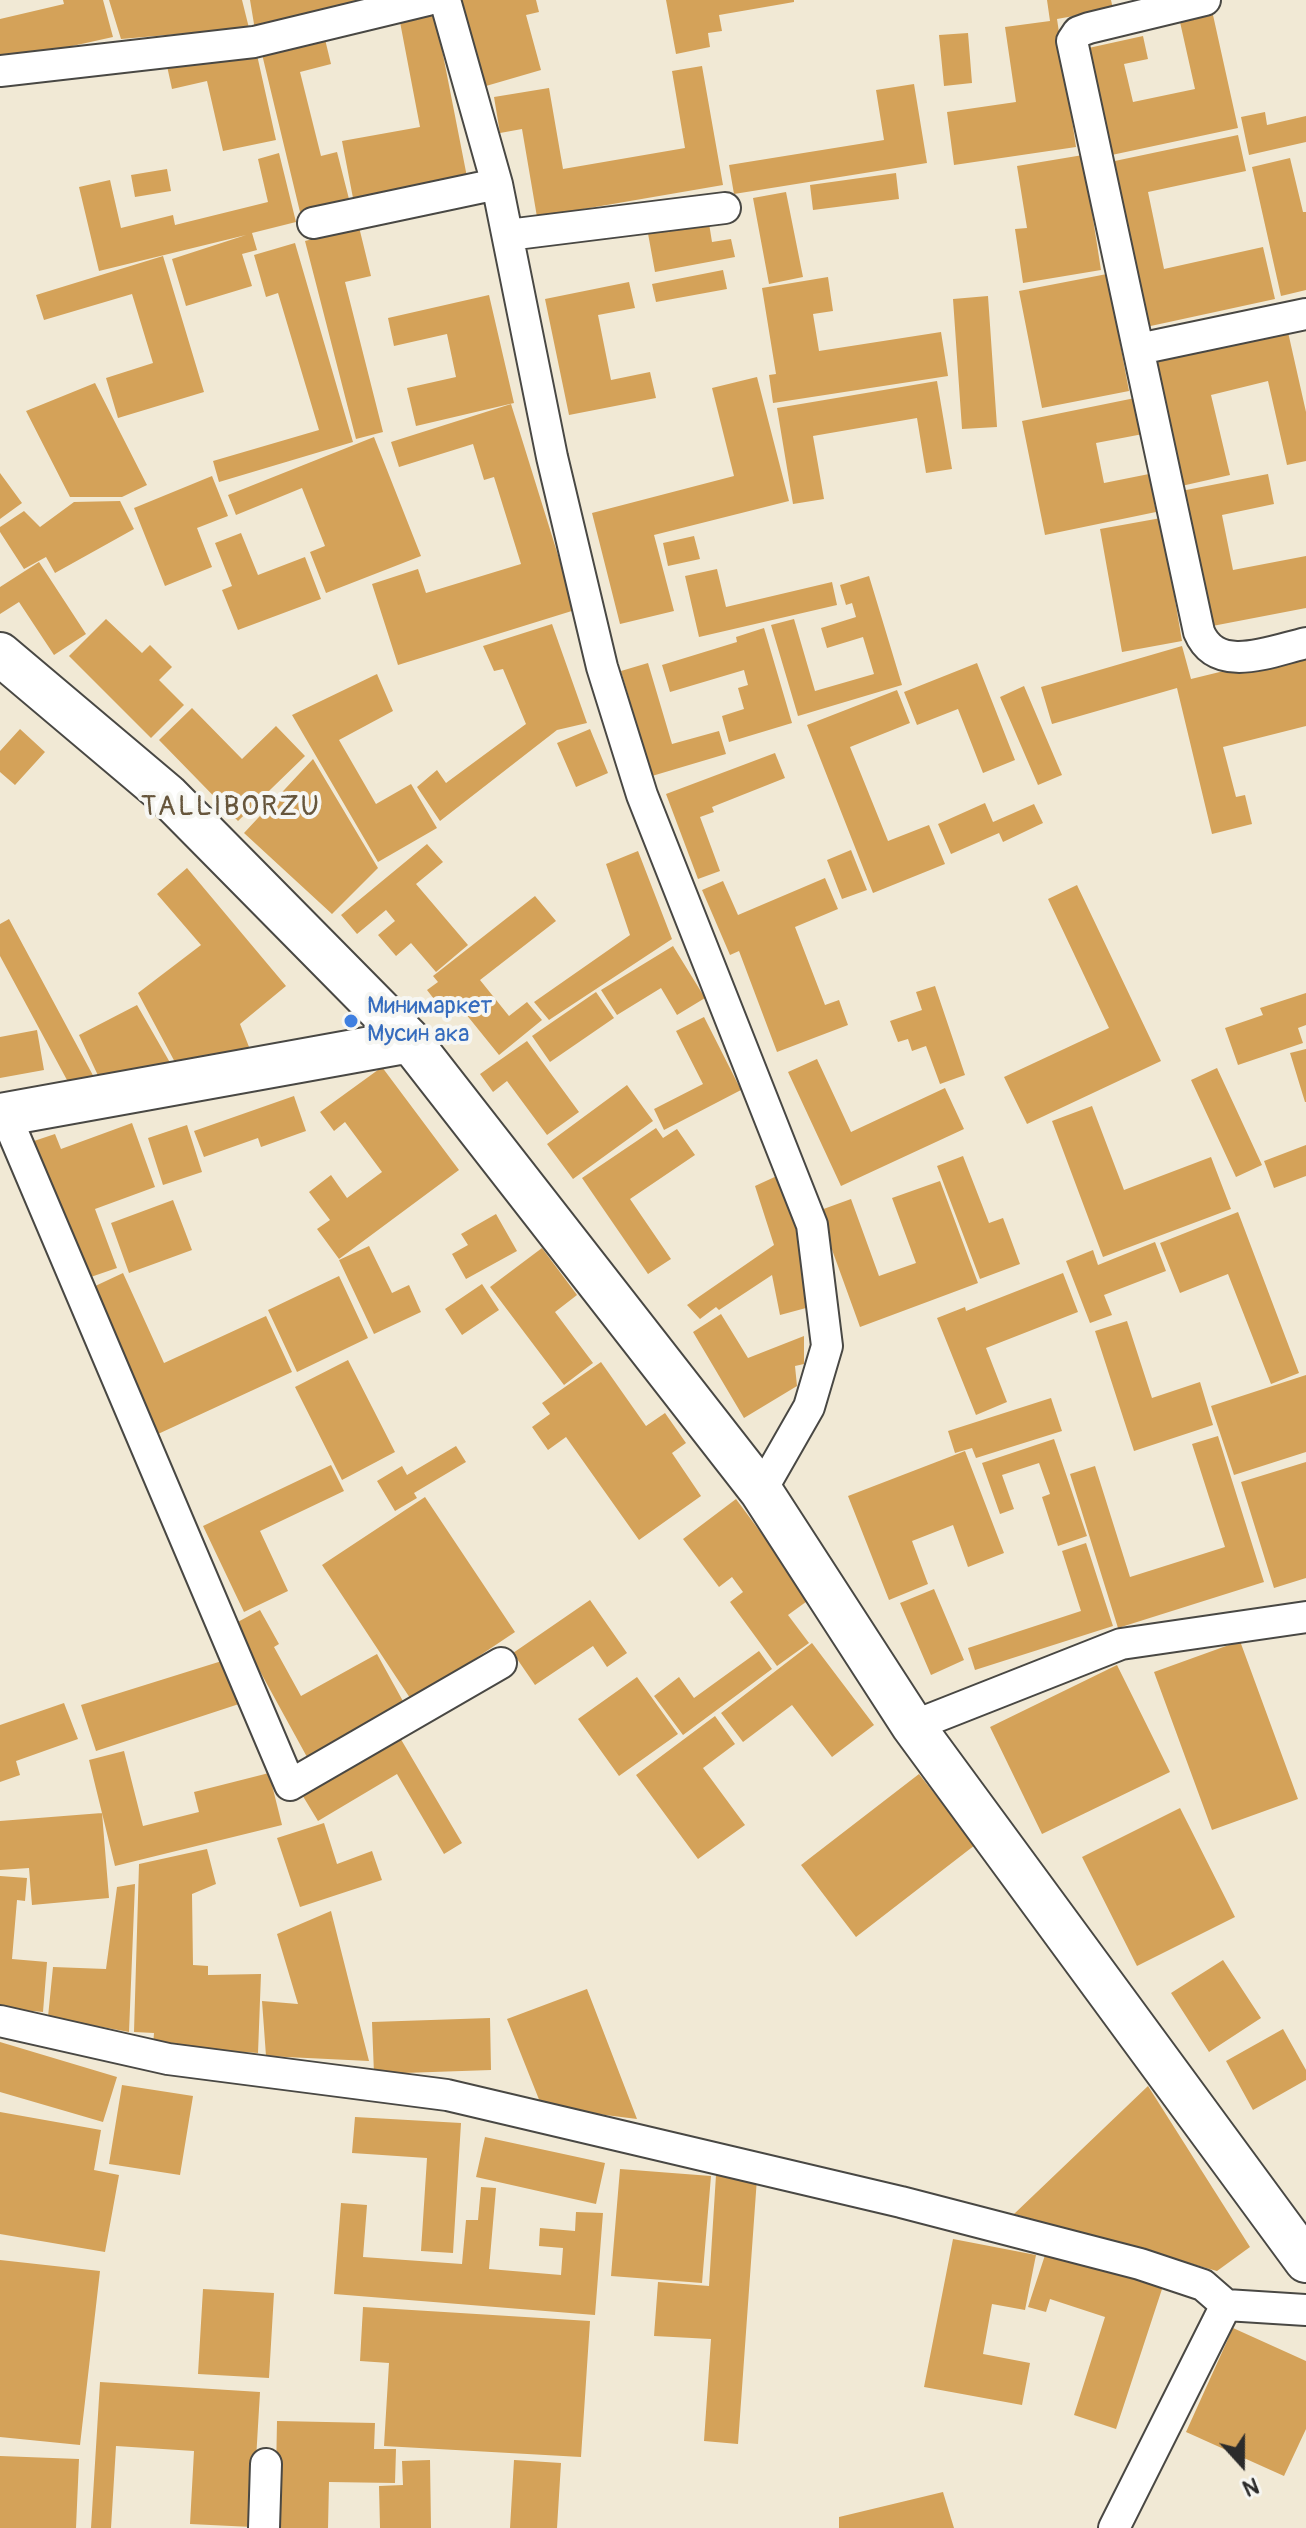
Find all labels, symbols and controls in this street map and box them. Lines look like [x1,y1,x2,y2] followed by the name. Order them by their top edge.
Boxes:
[141,791,321,825] district label: TALLIBORZU
[367,993,492,1049] place label: Минимаркет Мусин ака
[342,1012,360,1030] marker: Минимаркет Мусин ака
[1202,2424,1282,2504] north arrow
[1239,2471,1263,2502] text: N

